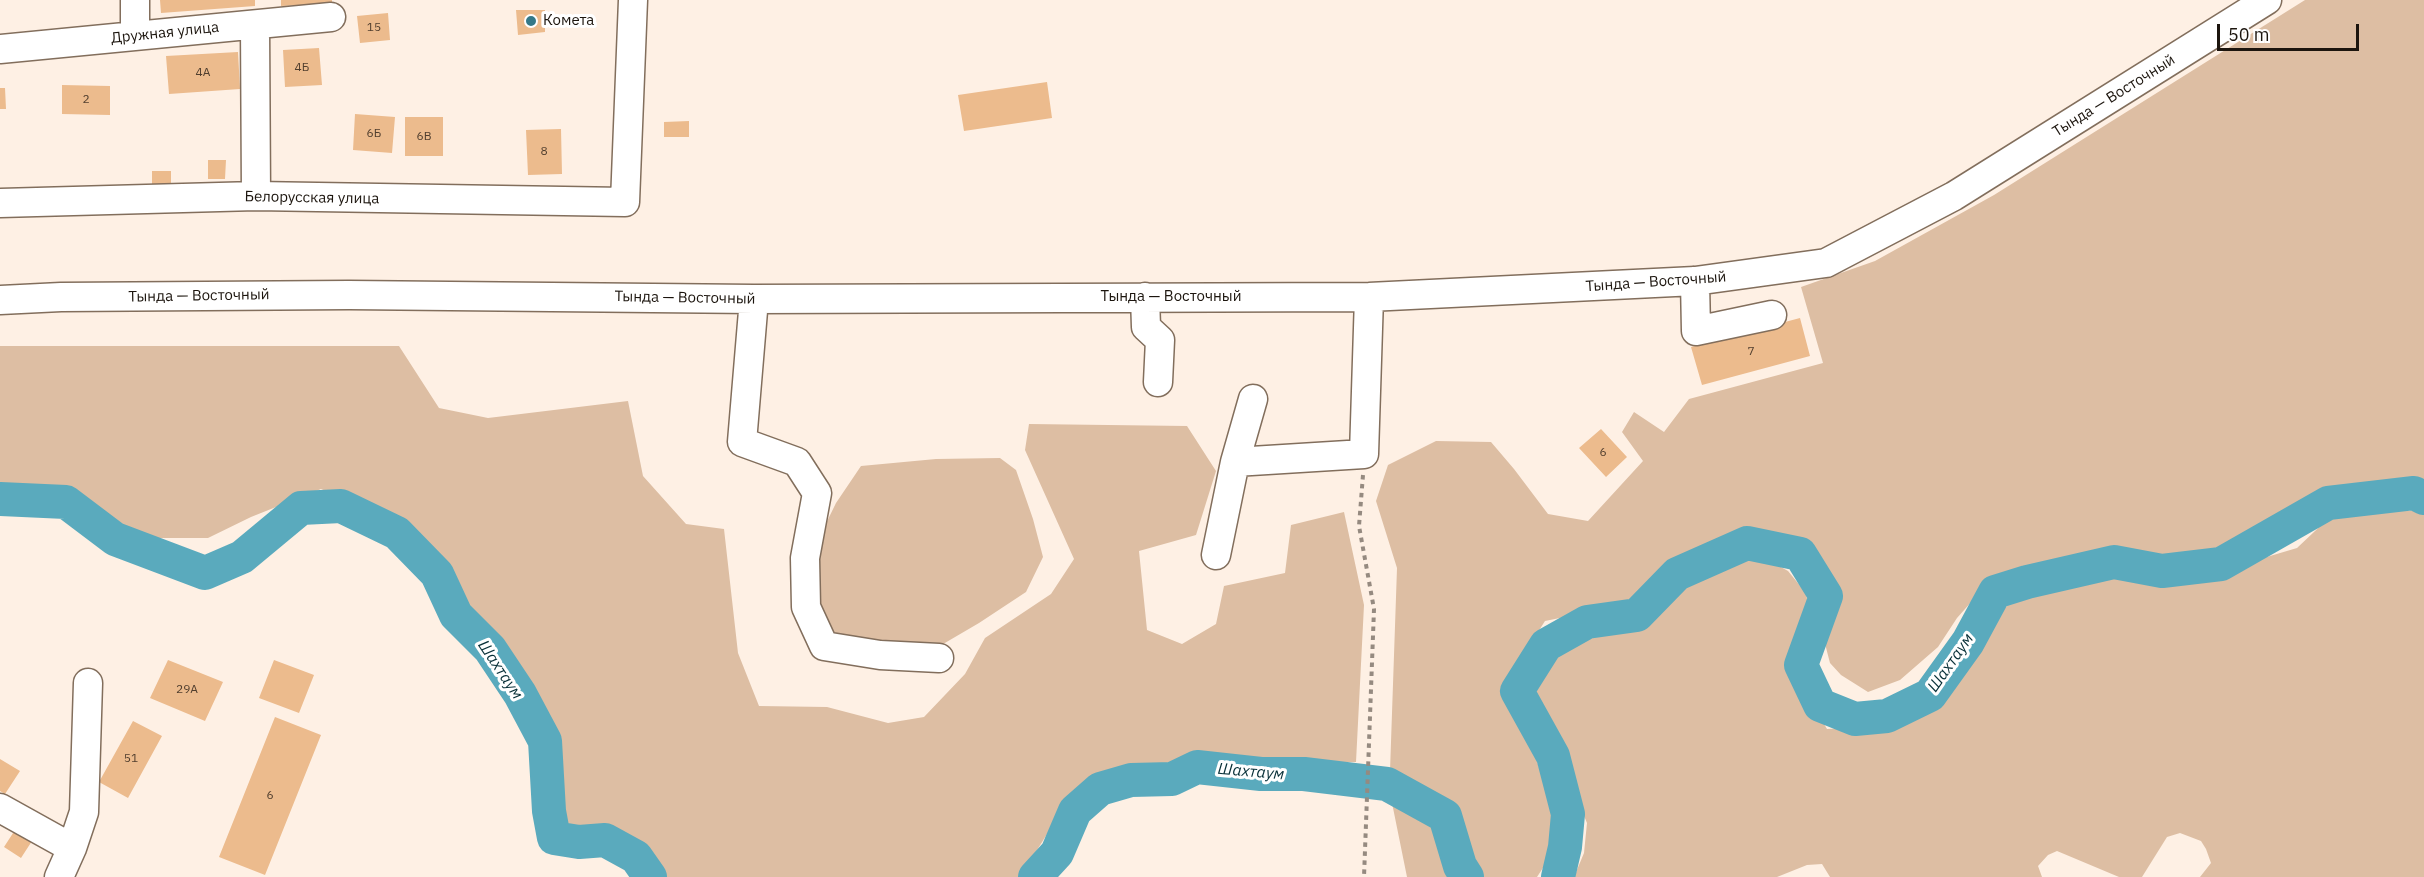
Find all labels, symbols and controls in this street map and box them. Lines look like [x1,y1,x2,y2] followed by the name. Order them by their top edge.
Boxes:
[543,12,594,30] place label: Комета
[2220,12,2362,50] scale bar
[524,14,538,28] marker: Комета
[110,18,220,48] street label: Дружная улица
[367,21,381,35] house number: 15
[2228,23,2270,46] text: 50 m
[2049,51,2179,141] street label: Тында — Восточный
[295,61,309,75] house number: 4Б
[196,66,210,80] house number: 4А
[82,93,90,107] house number: 2
[367,127,381,141] house number: 6Б
[416,130,432,144] house number: 6В
[540,145,548,159] house number: 8
[244,188,380,208] street label: Белорусская улица
[1585,268,1727,296] street label: Тында — Восточный
[128,286,270,306] street label: Тында — Восточный
[614,288,756,308] street label: Тында — Восточный
[1101,288,1241,306] street label: Тында — Восточный
[1747,345,1755,359] house number: 7
[1599,446,1607,460] house number: 6
[1924,630,1978,696] water label: Шахтаум
[473,637,527,703] water label: Шахтаум
[176,683,198,697] house number: 29А
[124,752,138,766] house number: 51
[1217,760,1285,784] water label: Шахтаум
[266,789,274,803] house number: 6

